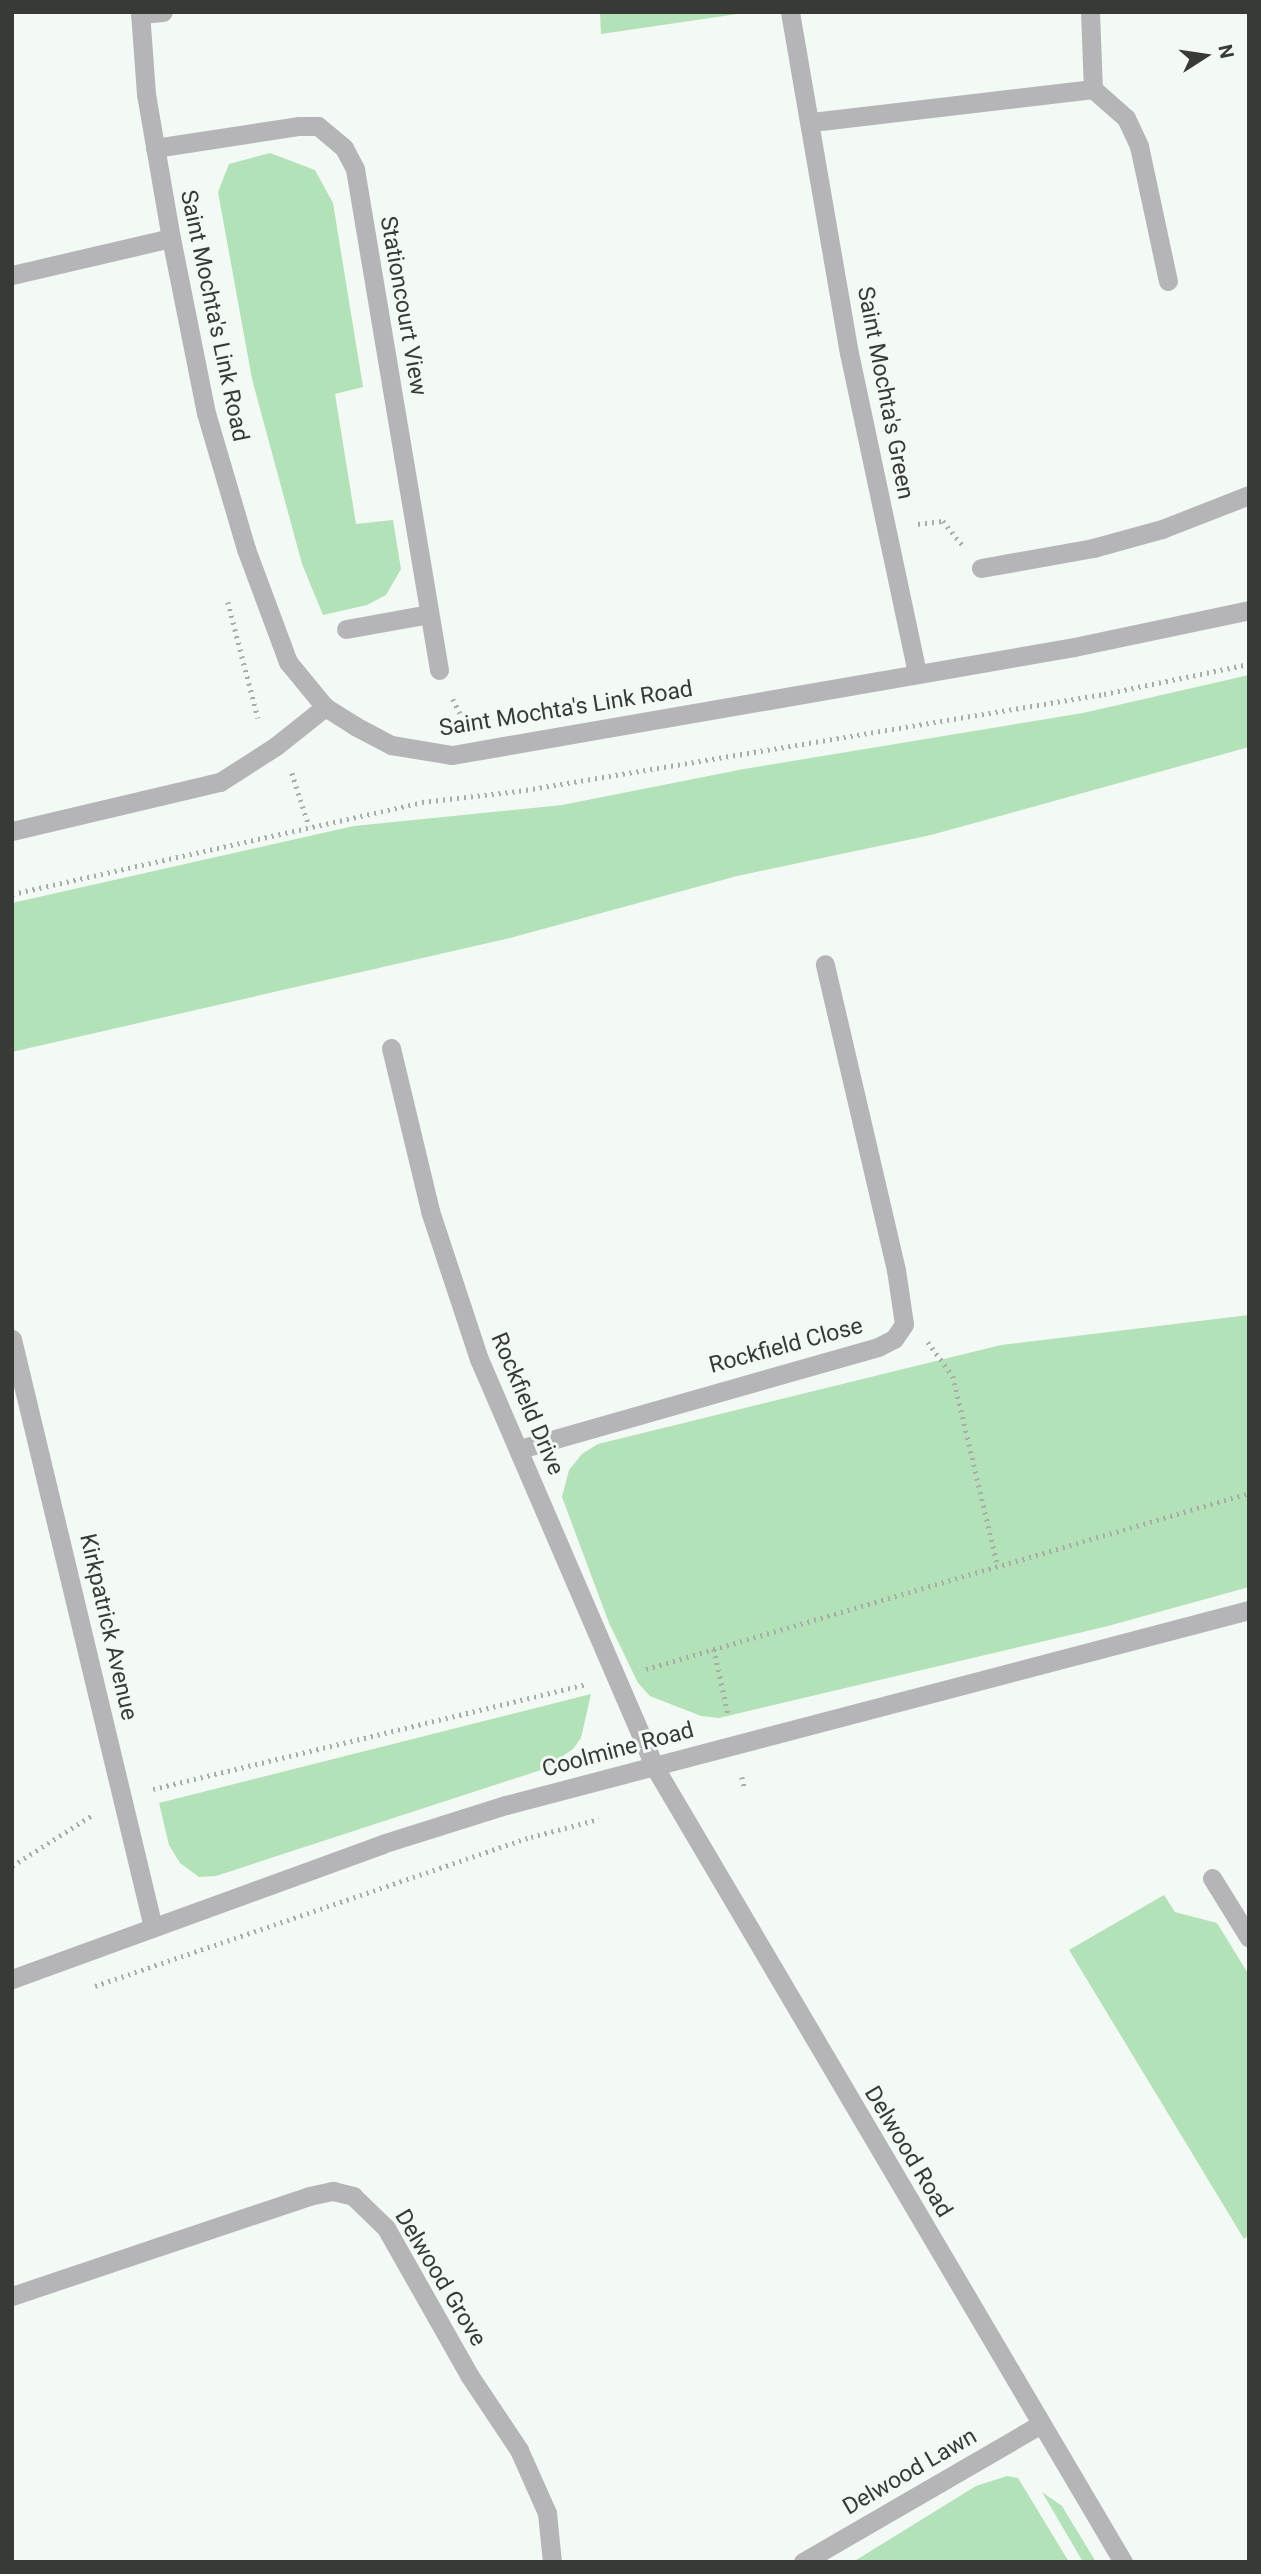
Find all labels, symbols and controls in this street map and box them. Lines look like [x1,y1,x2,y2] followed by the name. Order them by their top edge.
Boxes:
[1170,21,1240,91] north arrow
[1213,43,1239,60] text: N
[174,188,254,444] street label: Saint Mochta's Link Road
[374,214,432,398] street label: Stationcourt View
[851,284,919,502] street label: Saint Mochta's Green
[437,675,695,743] street label: Saint Mochta's Link Road
[706,1312,866,1380] street label: Rockfield Close
[485,1329,569,1479] street label: Rockfield Drive
[73,1531,143,1723] street label: Kirkpatrick Avenue
[539,1716,697,1784] street label: Coolmine Road
[858,2082,958,2222] street label: Delwood Road
[388,2205,492,2351] street label: Delwood Grove
[838,2423,982,2521] street label: Delwood Lawn

